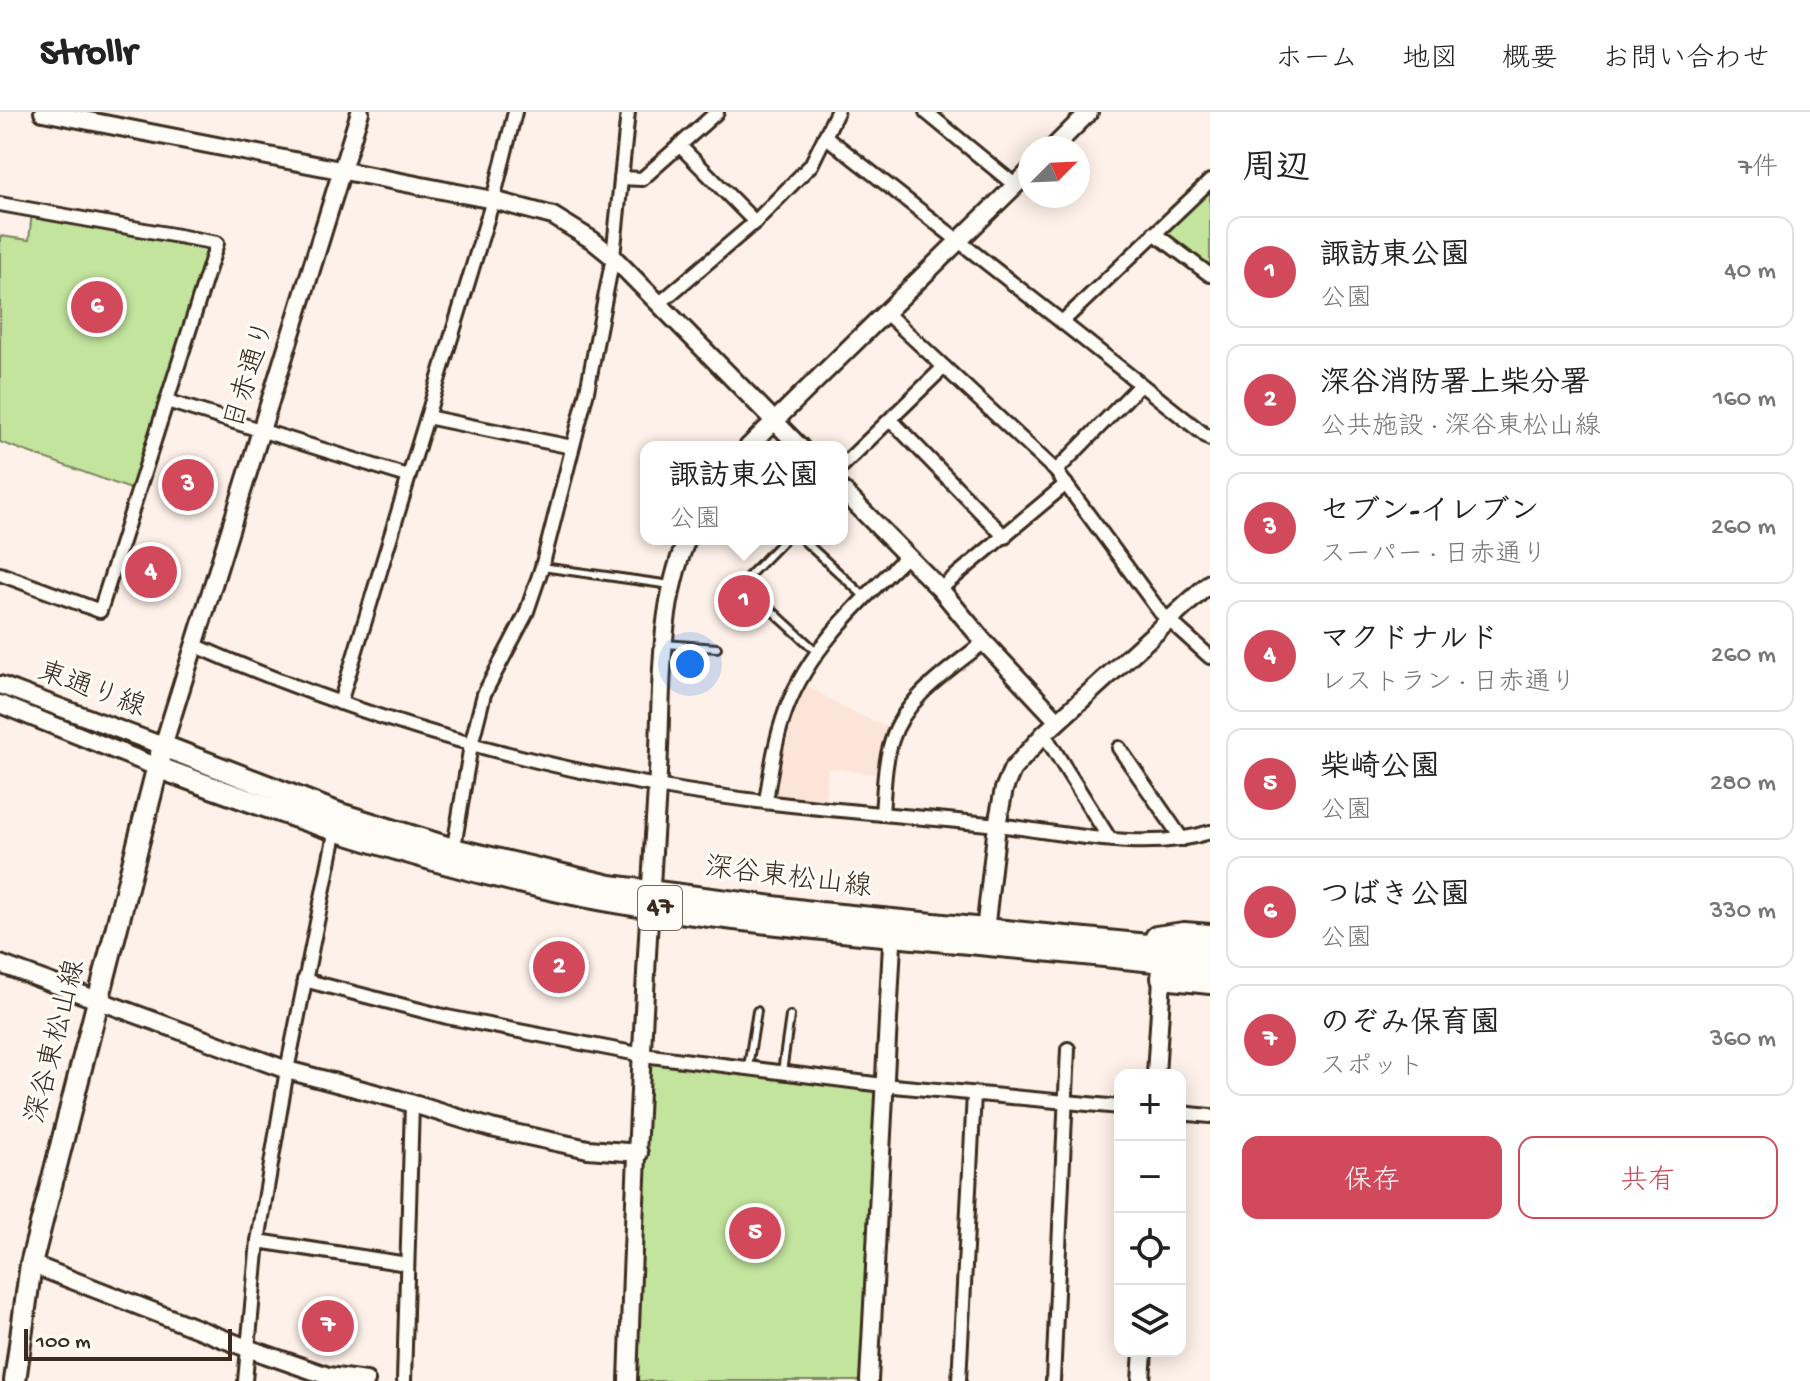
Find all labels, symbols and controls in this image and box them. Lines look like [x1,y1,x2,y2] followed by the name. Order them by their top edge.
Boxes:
[40,33,137,77] text: Strollr
[1275,44,1358,77] text: ホーム
[1402,44,1458,77] text: 地図
[1502,44,1558,77] text: 概要
[1602,44,1770,77] text: お問い合わせ
[1018,136,1090,208] north arrow
[1242,151,1310,191] text: 周辺
[1738,154,1778,185] text: 7件
[1320,240,1470,275] text: 諏訪東公園
[1265,257,1275,288] text: 1
[1724,257,1776,288] text: 40 m
[71,277,123,337] pin: 6
[1320,285,1372,316] text: 公園
[218,316,283,433] street label: 日赤通り
[1320,368,1590,403] text: 深谷消防署上柴分署
[1264,385,1276,416] text: 2
[1713,385,1776,416] text: 160 m
[1320,413,1600,444] text: 公共施設 · 深谷東松山線
[640,441,848,545] popup
[162,455,214,515] pin: 3
[669,461,819,496] text: 諏訪東公園
[1320,496,1539,531] text: セブン-イレブン
[669,506,721,537] text: 公園
[1263,513,1277,544] text: 3
[1711,513,1776,544] text: 260 m
[1320,541,1547,572] text: スーパー · 日赤通り
[125,542,177,602] pin: 4
[718,571,770,631] pin: 1
[1320,624,1499,659] text: マクドナルド
[1264,641,1276,672] text: 4
[1711,641,1776,672] text: 260 m
[670,644,710,684] your location
[33,655,150,726] street label: 東通り線
[1320,669,1577,700] text: レストラン · 日赤通り
[1320,752,1440,787] text: 柴崎公園
[1263,769,1277,800] text: 5
[1710,769,1776,800] text: 280 m
[1320,797,1372,828] text: 公園
[703,851,874,906] street label: 深谷東松山線
[1320,880,1470,915] text: つばき公園
[638,886,682,930] road number: 47
[1263,897,1277,928] text: 6
[1710,897,1776,928] text: 330 m
[1320,925,1372,956] text: 公園
[533,937,585,997] pin: 2
[20,956,93,1128] street label: 深谷東松山線
[1320,1008,1500,1043] text: のぞみ保育園
[1263,1025,1277,1056] text: 7
[1710,1025,1776,1056] text: 360 m
[1320,1053,1424,1084] text: スポット
[1114,1069,1186,1357] map controls
[1114,1069,1186,1141] button: +
[1242,1136,1502,1219] button: 保存
[1518,1136,1778,1219] button: 共有
[1114,1141,1186,1213] button: −
[729,1203,781,1263] pin: 5
[1114,1213,1186,1285] button: locate
[1114,1285,1186,1357] button: layers
[302,1296,354,1356] pin: 7
[24,1325,232,1361] scale bar
[36,1330,91,1356] text: 100 m

